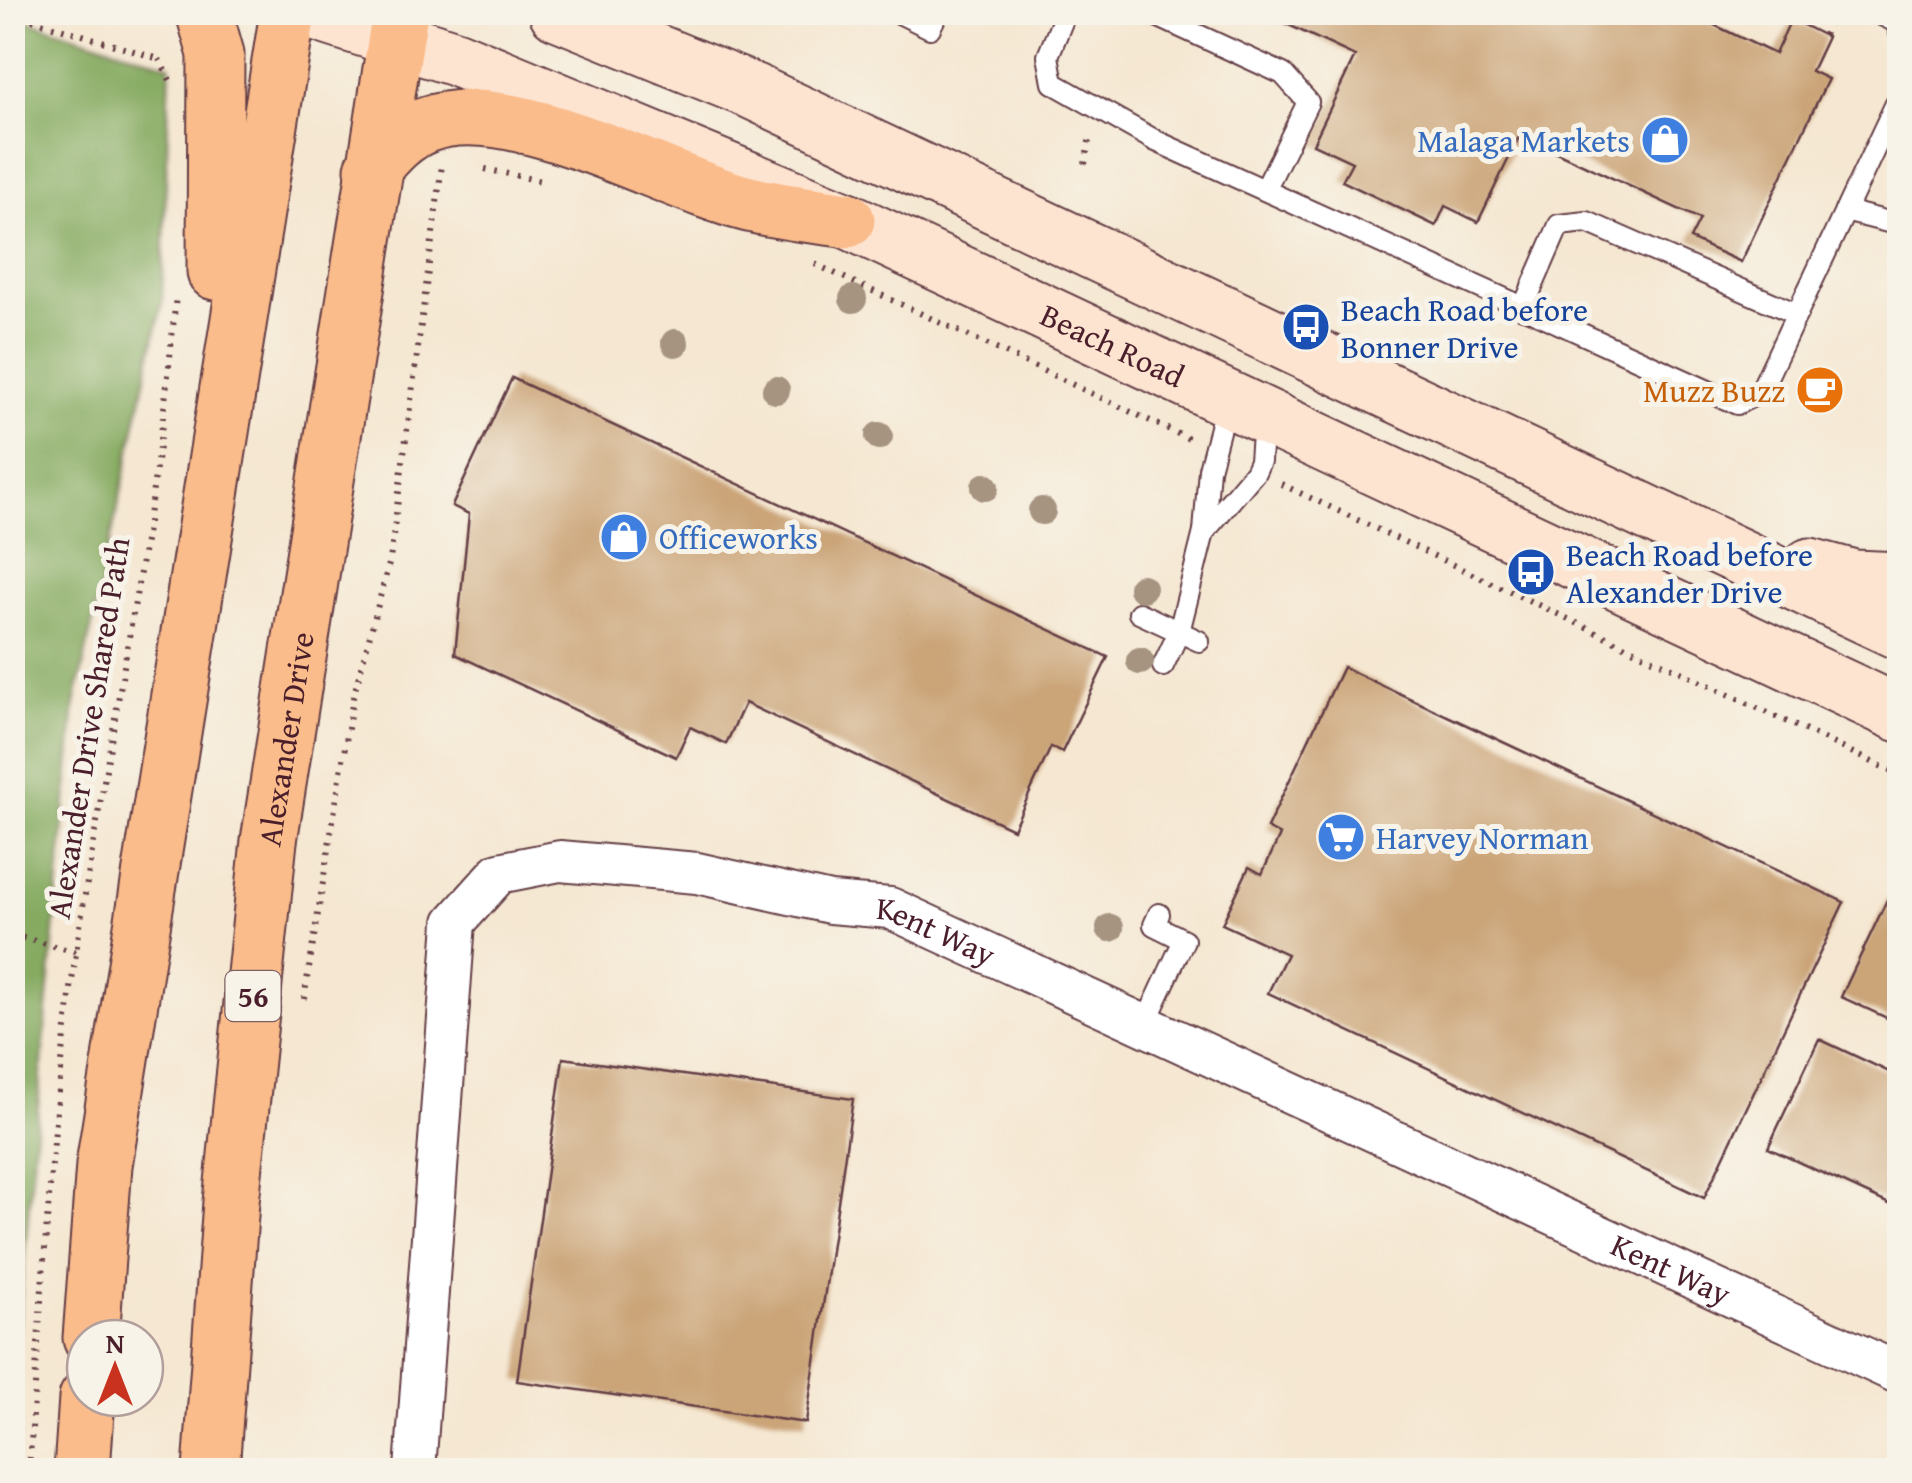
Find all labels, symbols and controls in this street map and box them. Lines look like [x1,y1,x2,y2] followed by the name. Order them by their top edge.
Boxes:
[1639,114,1691,166] shop icon: Malaga Markets
[1417,117,1630,164] place label: Malaga Markets
[1341,286,1588,370] place label: Beach Road before Bonner Drive
[1033,291,1192,399] street label: Beach Road
[1280,301,1332,353] bus stop icon: Beach Road before Bonner Drive
[1794,364,1846,416] cafe icon: Muzz Buzz
[1643,367,1785,414] place label: Muzz Buzz
[598,511,650,563] shop icon: Officeworks
[659,514,818,561] place label: Officeworks
[1566,531,1813,615] place label: Beach Road before Alexander Drive
[35,534,141,922] street label: Alexander Drive Shared Path
[1505,546,1557,598] bus stop icon: Beach Road before Alexander Drive
[245,628,325,850] street label: Alexander Drive
[1315,811,1367,863] supermarket icon: Harvey Norman
[1376,814,1588,861] place label: Harvey Norman
[875,883,1003,977] street label: Kent Way
[226,971,280,1021] road number: 56
[1604,1220,1739,1317] street label: Kent Way
[65,1318,165,1418] north arrow
[106,1322,125,1363] text: N

